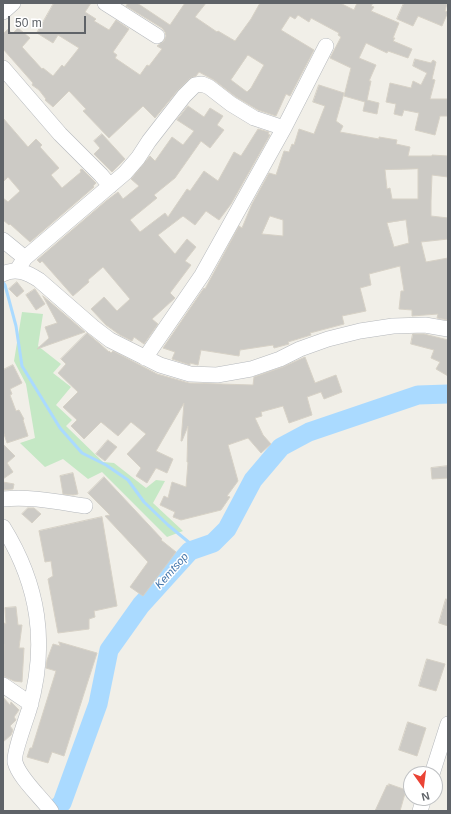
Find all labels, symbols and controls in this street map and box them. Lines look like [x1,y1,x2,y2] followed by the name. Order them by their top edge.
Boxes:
[10,8,88,34] scale bar
[15,16,42,30] text: 50 m
[153,550,191,592] water label: Kemtsop
[403,766,443,806] north arrow
[420,790,431,803] text: N

